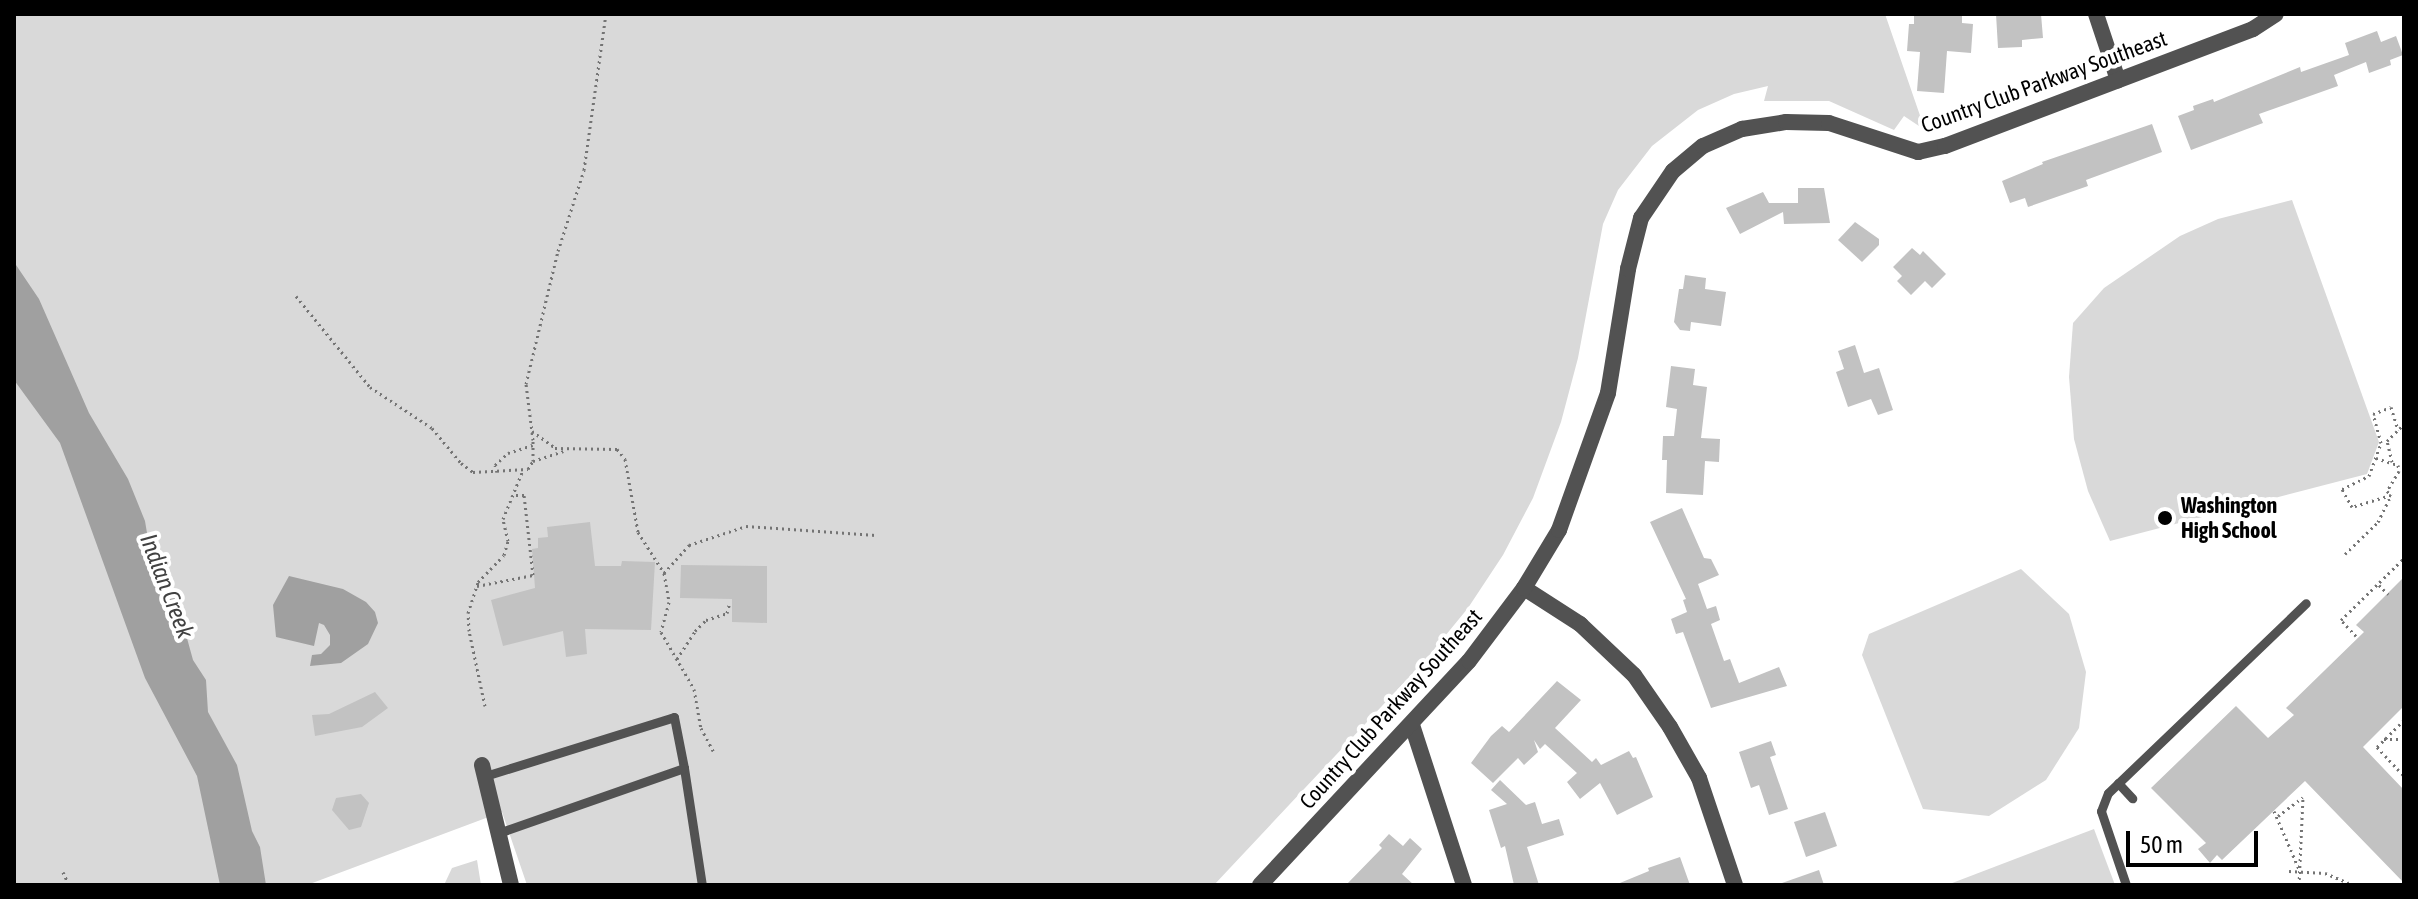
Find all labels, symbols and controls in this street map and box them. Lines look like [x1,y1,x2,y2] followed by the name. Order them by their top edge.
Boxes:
[1917,25,2171,139] street label: Country Club Parkway Southeast
[2181,492,2277,544] place label: Washington High School
[2156,509,2174,527] marker: Washington High School
[134,530,200,642] water label: Indian Creek
[1294,604,1488,814] street label: Country Club Parkway Southeast
[2130,815,2262,865] scale bar
[2140,831,2183,858] text: 50 m

